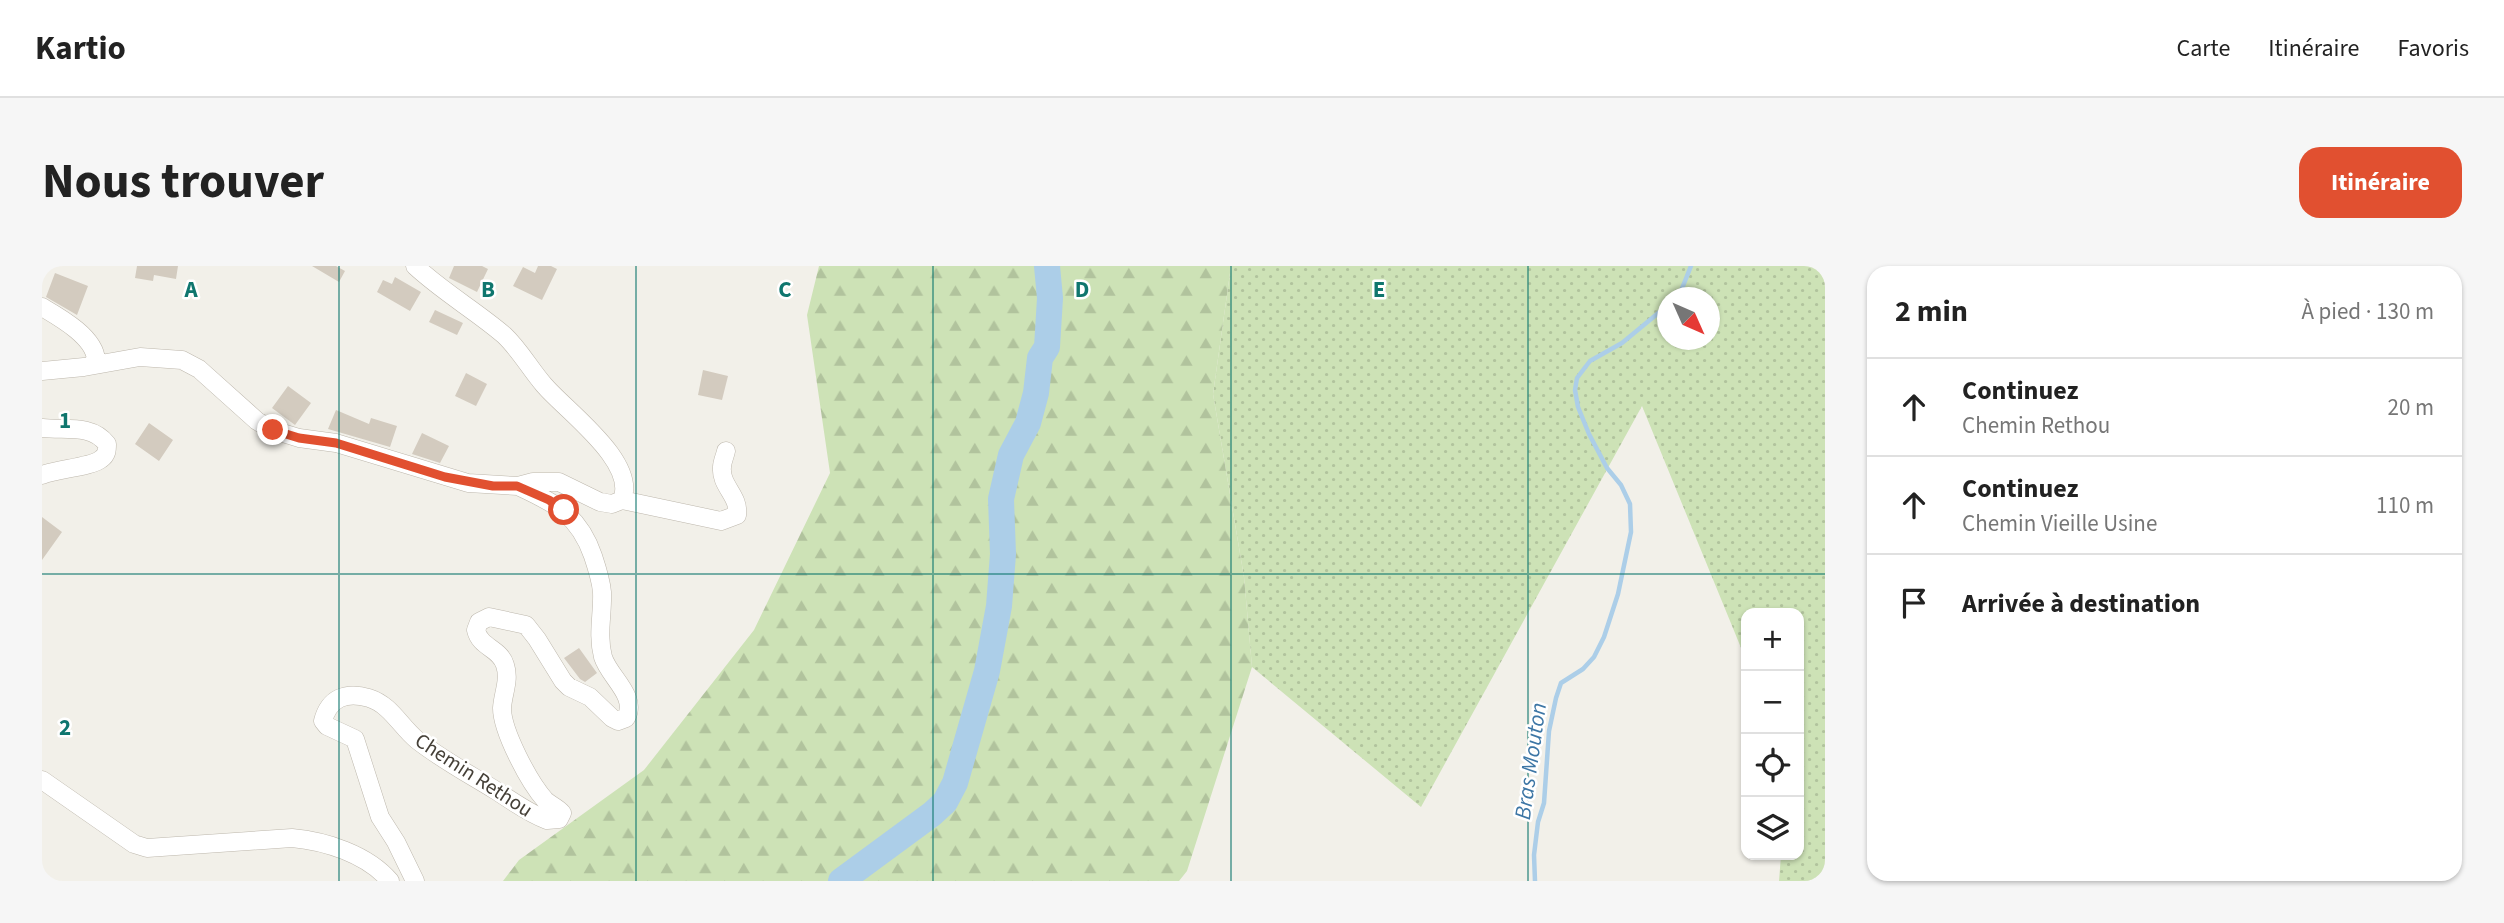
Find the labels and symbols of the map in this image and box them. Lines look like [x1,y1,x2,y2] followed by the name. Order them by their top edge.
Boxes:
[183,273,198,306] text: A
[481,273,495,306] text: B
[778,273,792,306] text: C
[1075,273,1089,306] text: D
[1373,273,1385,306] text: E
[1657,287,1720,350] north arrow
[59,404,71,437] text: 1
[257,414,288,445] route end
[548,494,579,525] route start
[1506,700,1555,822] water label: Bras Mouton
[59,711,71,744] text: 2
[409,726,539,824] street label: Chemin Rethou

